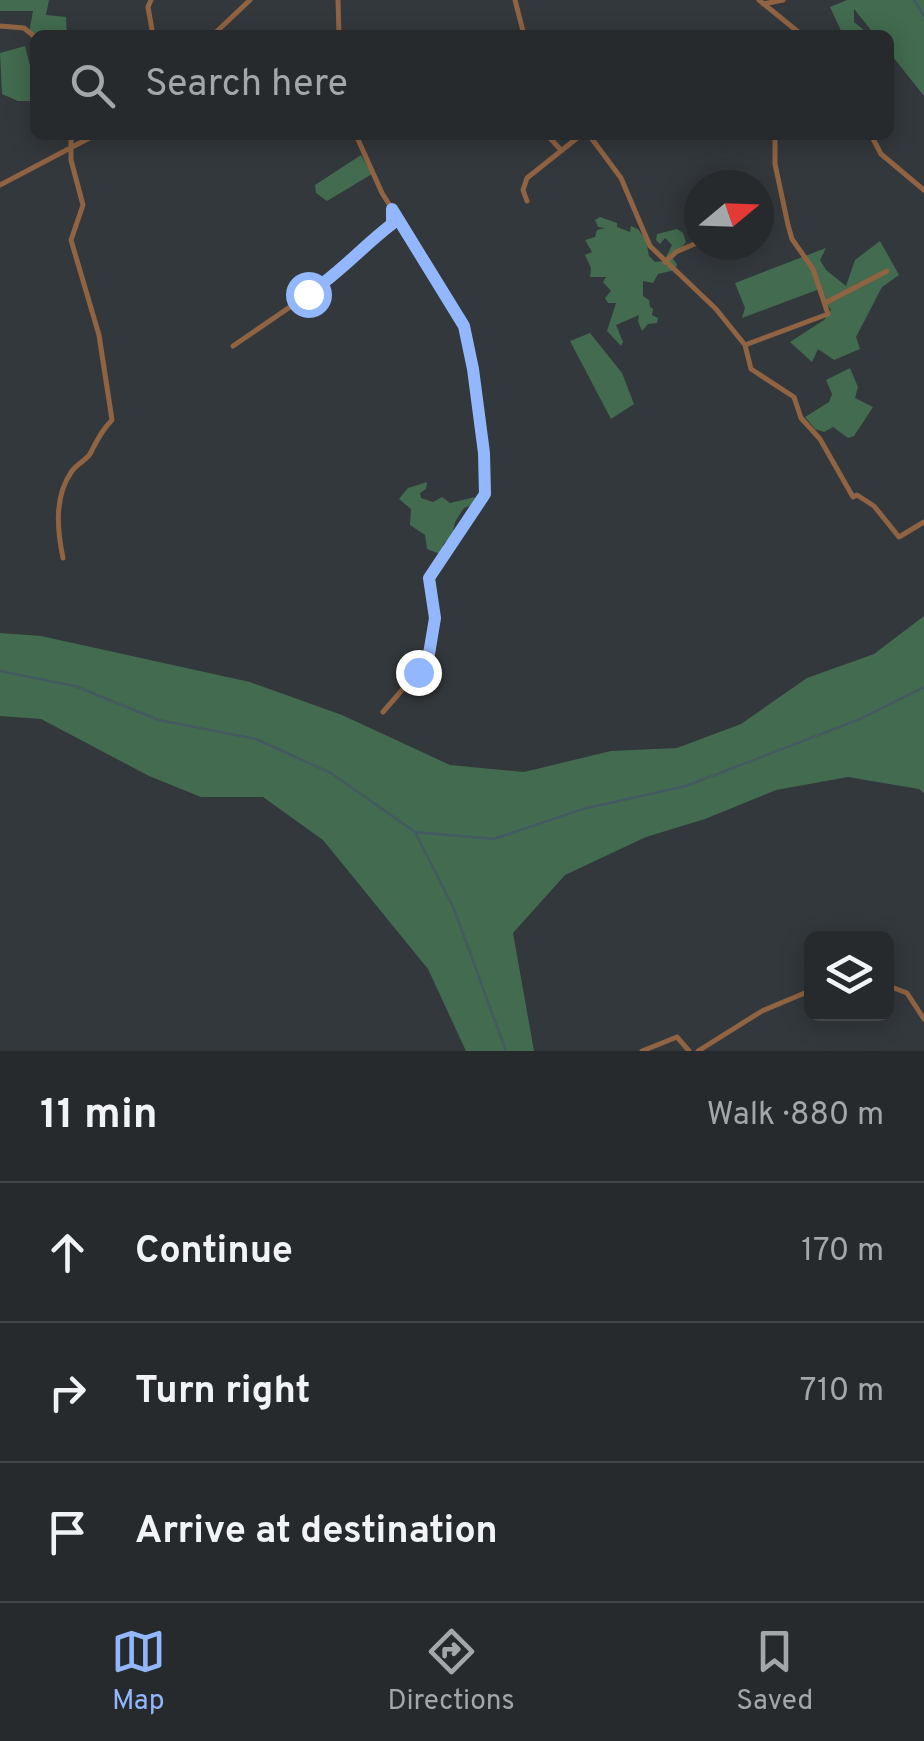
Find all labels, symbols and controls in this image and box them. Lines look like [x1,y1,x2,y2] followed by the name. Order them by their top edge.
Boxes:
[30,30,894,140] search box
[65,58,120,113] icon: search
[145,61,348,110] text: Search here
[684,170,774,260] north arrow
[286,272,332,318] route start
[396,650,442,696] route end
[804,931,894,1021] map controls
[804,931,894,1021] button: layers
[40,1090,158,1143] text: 11 min
[707,1096,884,1136] text: Walk · 880 m
[40,1225,95,1280] icon: ahead
[135,1228,293,1277] text: Continue
[801,1232,884,1272] text: 170 m
[40,1365,95,1420] icon: right
[135,1368,310,1417] text: Turn right
[800,1372,884,1412] text: 710 m
[40,1505,95,1560] icon: arrive
[135,1508,498,1557] text: Arrive at destination
[111,1624,166,1720] tab: Map
[387,1624,515,1720] tab: Directions
[736,1624,813,1720] tab: Saved

